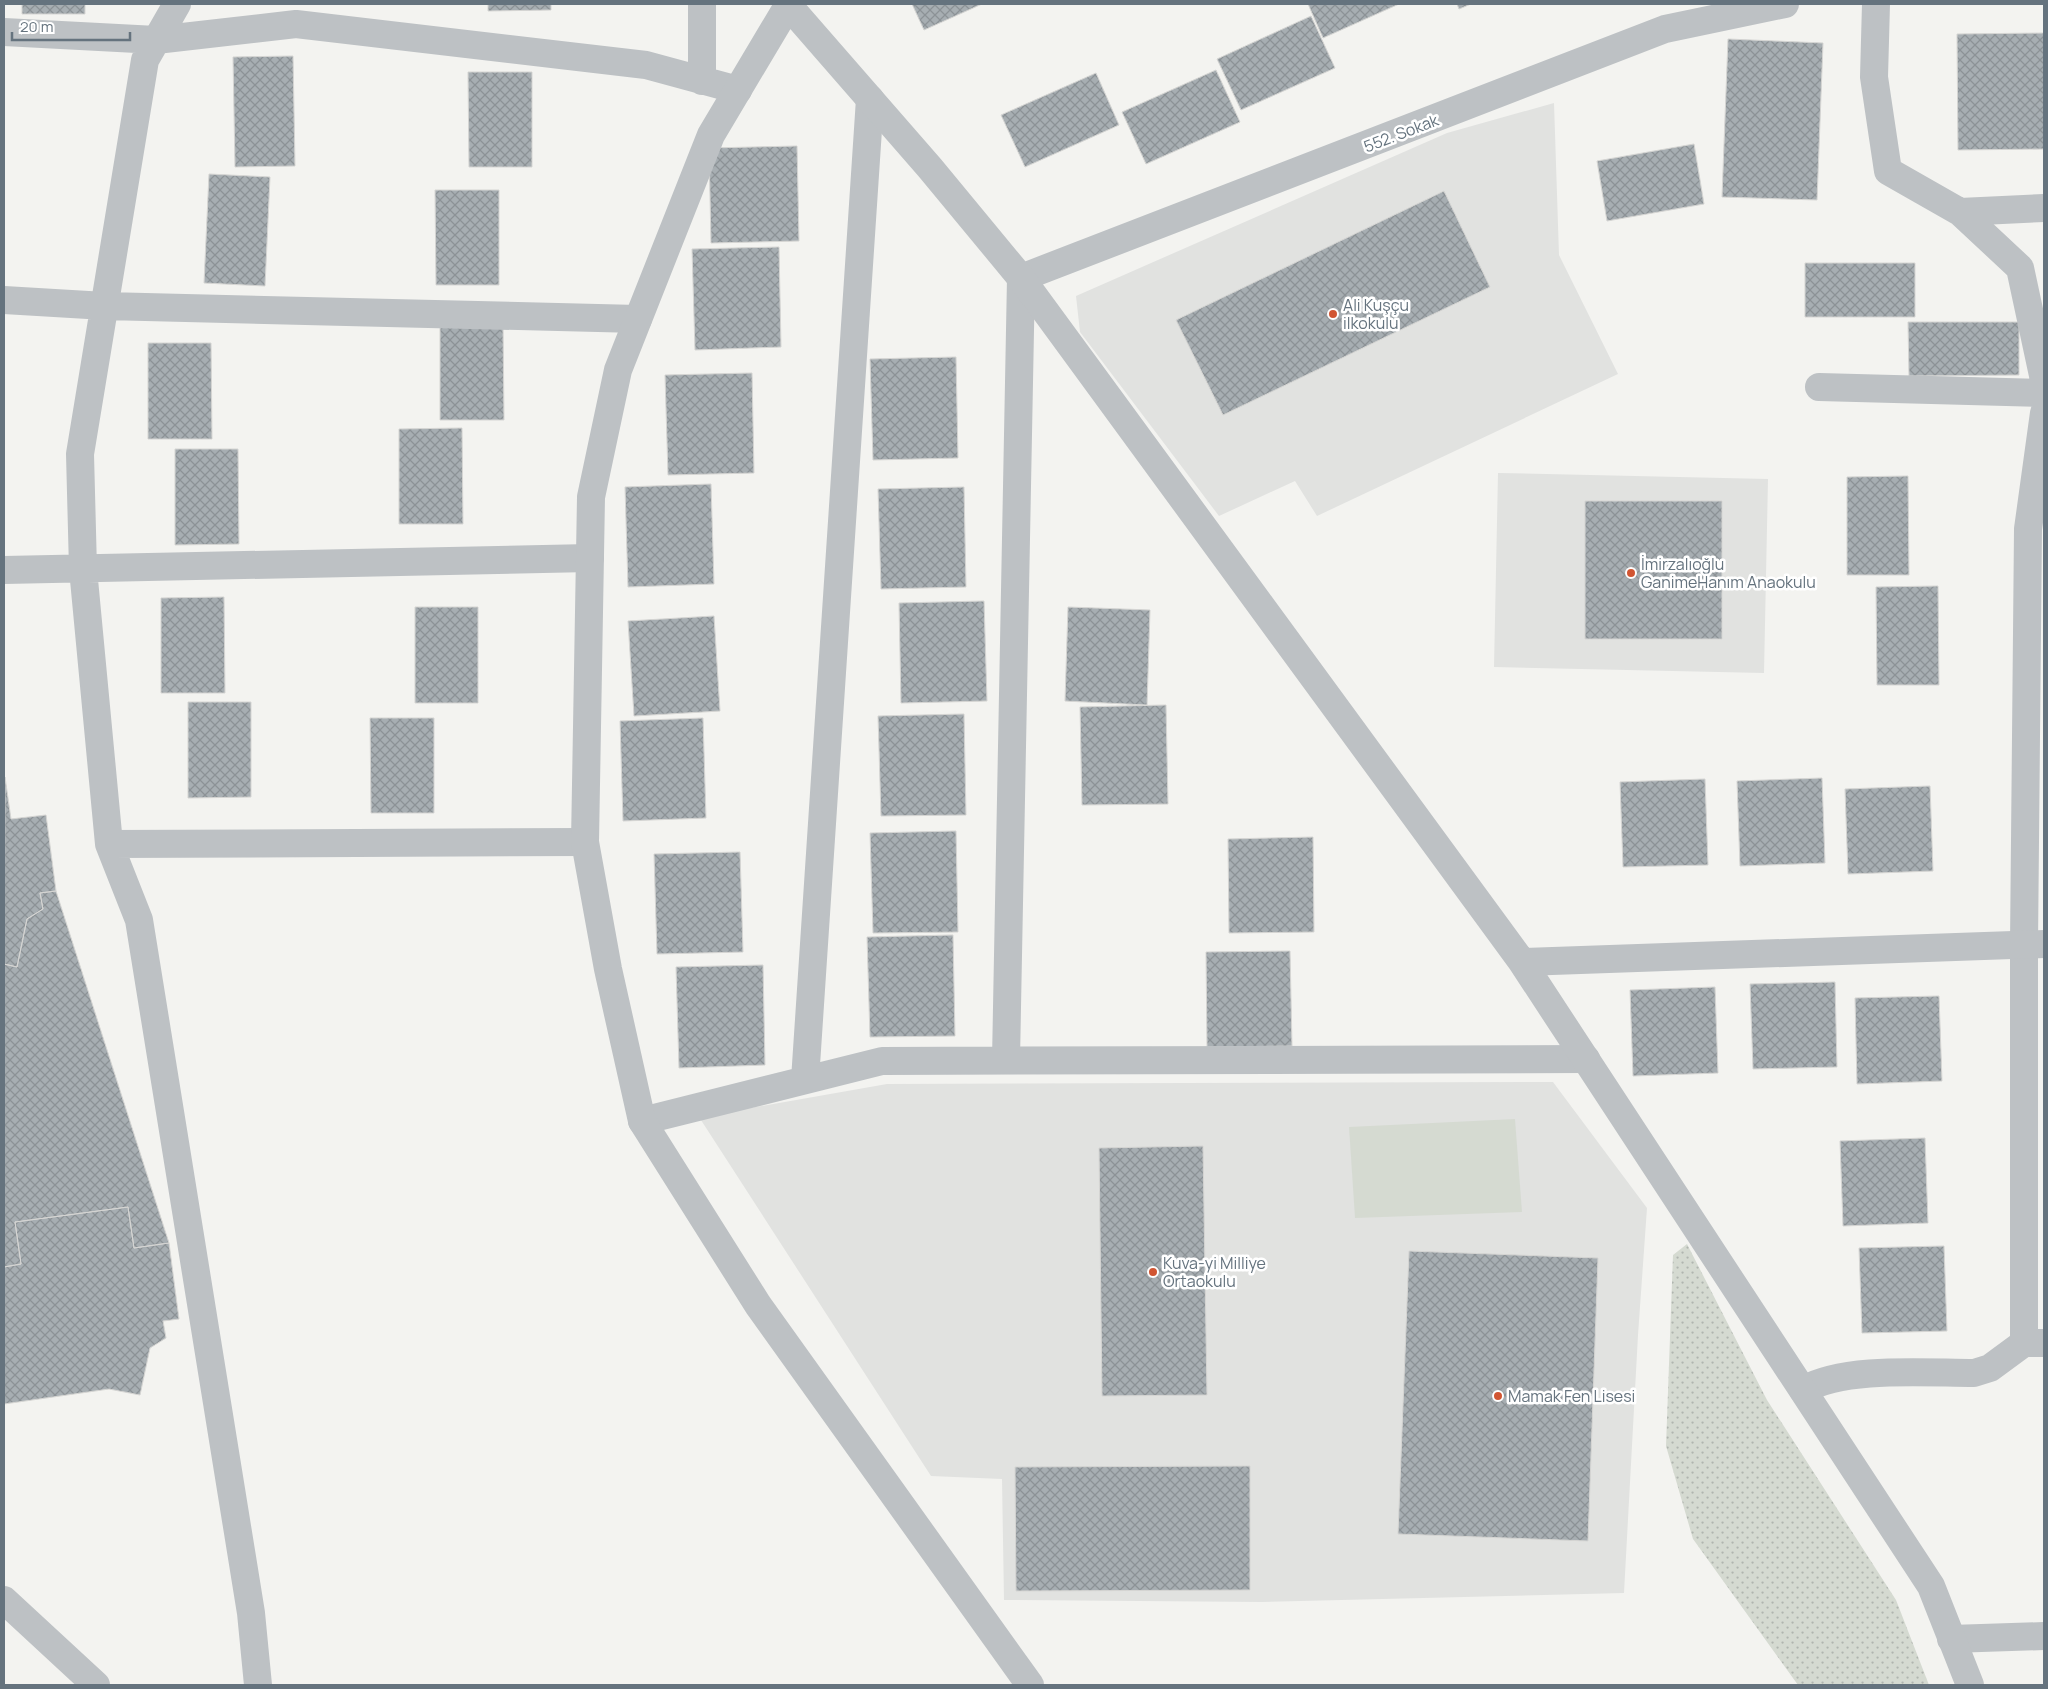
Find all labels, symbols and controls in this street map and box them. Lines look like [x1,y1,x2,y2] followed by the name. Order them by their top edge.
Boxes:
[12,10,130,42] scale bar
[20,16,53,37] text: 20 m
[1360,108,1443,157] street label: 552. Sokak
[1343,294,1409,334] place label: Ali Kuşçu ilkokulu
[1327,308,1339,320] marker: Ali Kuşçu ilkokulu
[1641,553,1816,593] place label: İmirzalıoğlu GanimeHanım Anaokulu
[1625,567,1637,579] marker: İmirzalıoğlu GanimeHanım Anaokulu
[1163,1252,1266,1292] place label: Kuva-yi Milliye Ortaokulu
[1147,1266,1159,1278] marker: Kuva-yi Milliye Ortaokulu
[1508,1385,1635,1407] place label: Mamak Fen Lisesi
[1492,1390,1504,1402] marker: Mamak Fen Lisesi

